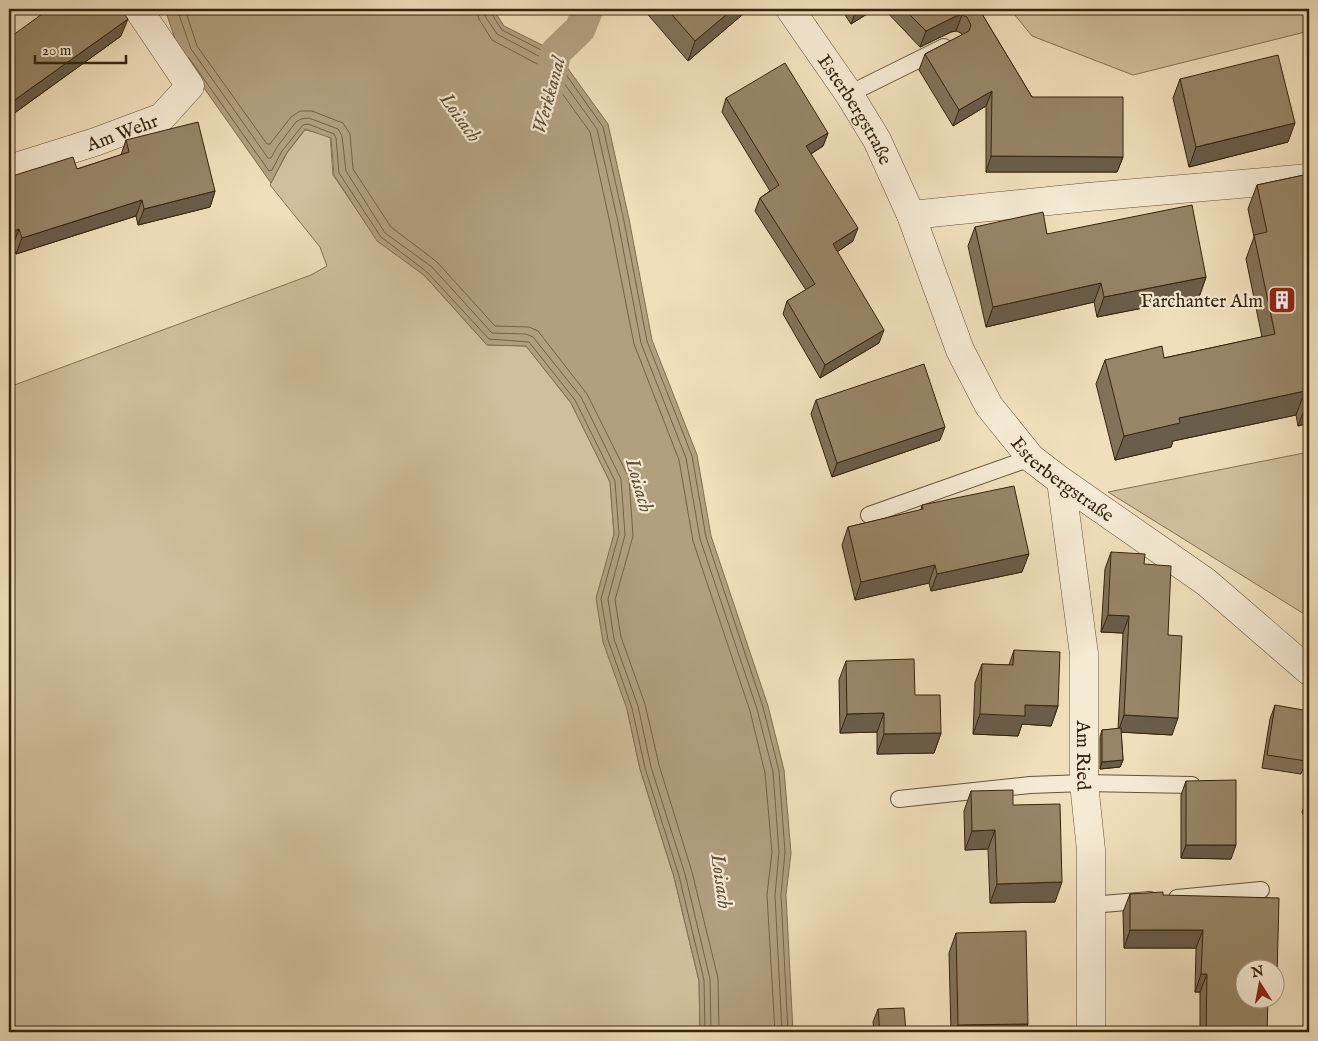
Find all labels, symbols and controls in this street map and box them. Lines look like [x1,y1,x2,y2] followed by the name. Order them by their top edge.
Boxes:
[35,32,126,64] scale bar
[42,41,72,60] text: 20 m
[811,50,897,169] street label: Esterbergstraße
[527,52,572,137] water label: Werkkanal
[433,87,486,148] water label: Loisach
[83,109,162,158] street label: Am Wehr
[1267,285,1297,315] building icon: Farchanter Alm
[1140,290,1263,314] place label: Farchanter Alm
[1005,432,1118,528] street label: Esterbergstraße
[619,455,658,516] water label: Loisach
[1070,720,1095,793] street label: Am Ried
[704,851,737,911] water label: Loisach
[1236,958,1286,1008] north arrow
[1249,962,1265,982] text: N

